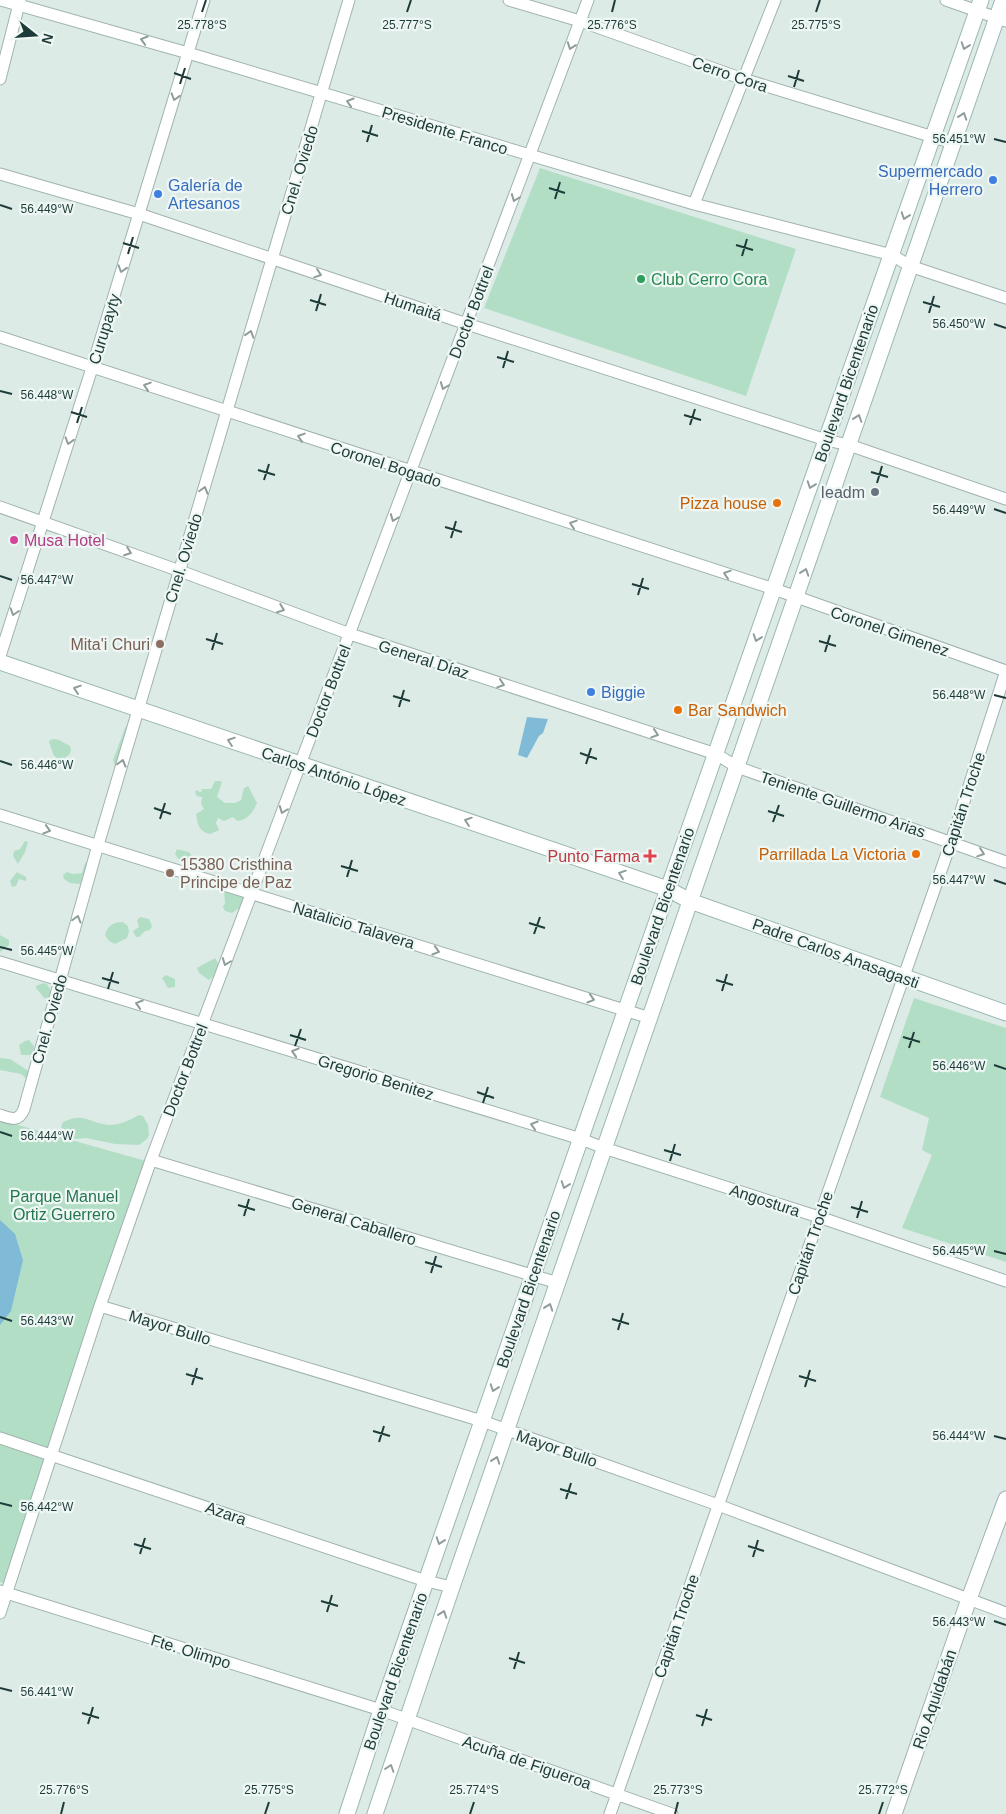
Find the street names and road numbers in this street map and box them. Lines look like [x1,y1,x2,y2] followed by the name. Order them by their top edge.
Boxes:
[690,54,770,95] street label: Cerro Cora
[380,103,510,158] street label: Presidente Franco
[278,123,321,217] street label: Cnel. Oviedo
[446,263,497,361] street label: Doctor Bottrel
[382,289,444,324] street label: Humaitá
[86,292,123,366] street label: Curupayty
[812,302,881,464] street label: Boulevard Bicentenario
[328,439,444,490] street label: Coronel Bogado
[162,511,205,605] street label: Cnel. Oviedo
[828,603,951,660] street label: Coronel Gimenez
[376,637,471,682] street label: General Díaz
[303,642,354,740] street label: Doctor Bottrel
[259,744,409,809] street label: Carlos António López
[939,750,988,858] street label: Capitán Troche
[758,768,928,841] street label: Teniente Guillermo Arias
[628,825,697,987] street label: Boulevard Bicentenario
[291,899,417,952] street label: Natalicio Talavera
[750,915,921,992] street label: Padre Carlos Anasagasti
[29,972,70,1066] street label: Cnel. Oviedo
[160,1021,211,1119] street label: Doctor Bottrel
[316,1052,436,1103] street label: Gregorio Benitez
[728,1181,802,1220] street label: Angostura
[785,1189,836,1297] street label: Capitán Troche
[289,1194,419,1249] street label: General Caballero
[494,1208,563,1370] street label: Boulevard Bicentenario
[127,1307,213,1348] street label: Mayor Bullo
[514,1427,600,1470] street label: Mayor Bullo
[203,1499,248,1528] street label: Azara
[651,1572,702,1680] street label: Capitán Troche
[361,1590,430,1752] street label: Boulevard Bicentenario
[149,1631,233,1672] street label: Fte. Olimpo
[909,1647,959,1751] street label: Rio Aquidabán
[460,1732,594,1793] street label: Acuña de Figueroa

